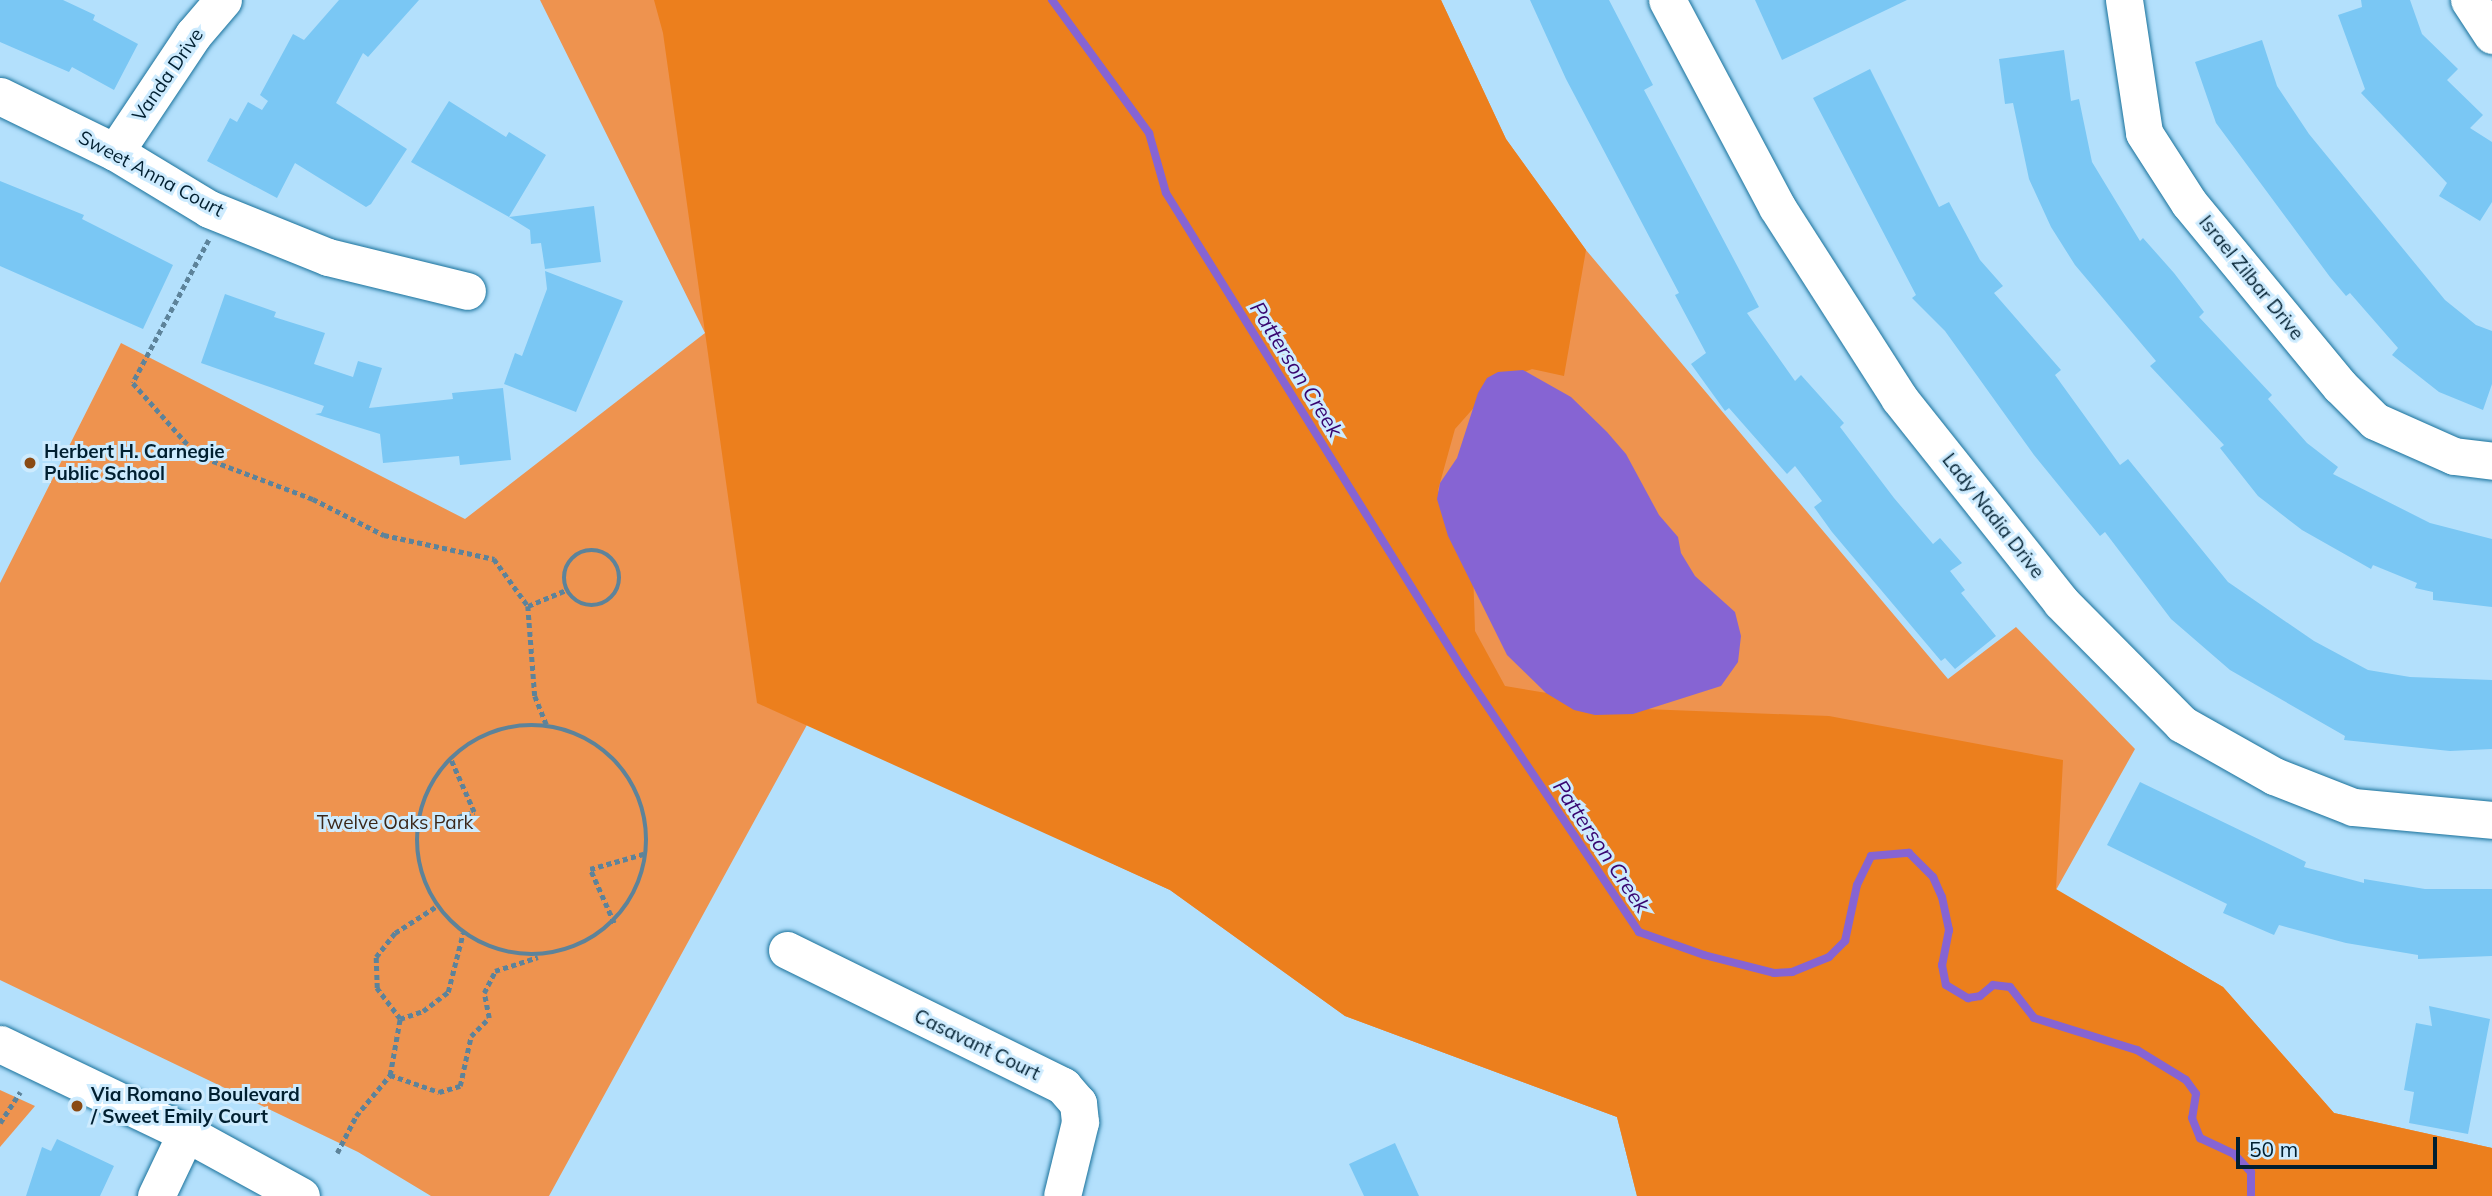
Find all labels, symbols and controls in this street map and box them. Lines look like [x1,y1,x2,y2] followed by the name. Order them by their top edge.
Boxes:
[128,24,208,126] street label: Vanda Drive
[75,126,227,222] street label: Sweet Anna Court
[2194,211,2308,345] street label: Israel Zilbar Drive
[1245,297,1349,441] water label: Patterson Creek
[44,441,225,485] place label: Herbert H. Carnegie Public School
[1937,449,2049,583] street label: Lady Nadia Drive
[22,455,38,471] marker: Herbert H. Carnegie Public School
[1548,775,1656,917] water label: Patterson Creek
[317,812,473,834] park label: Twelve Oaks Park
[910,1005,1044,1085] street label: Casavant Court
[91,1084,300,1128] place label: Via Romano Boulevard / Sweet Emily Court
[69,1098,85,1114] marker: Via Romano Boulevard / Sweet Emily Court
[2240,1122,2441,1166] scale bar
[2249,1136,2298,1162] text: 50 m

